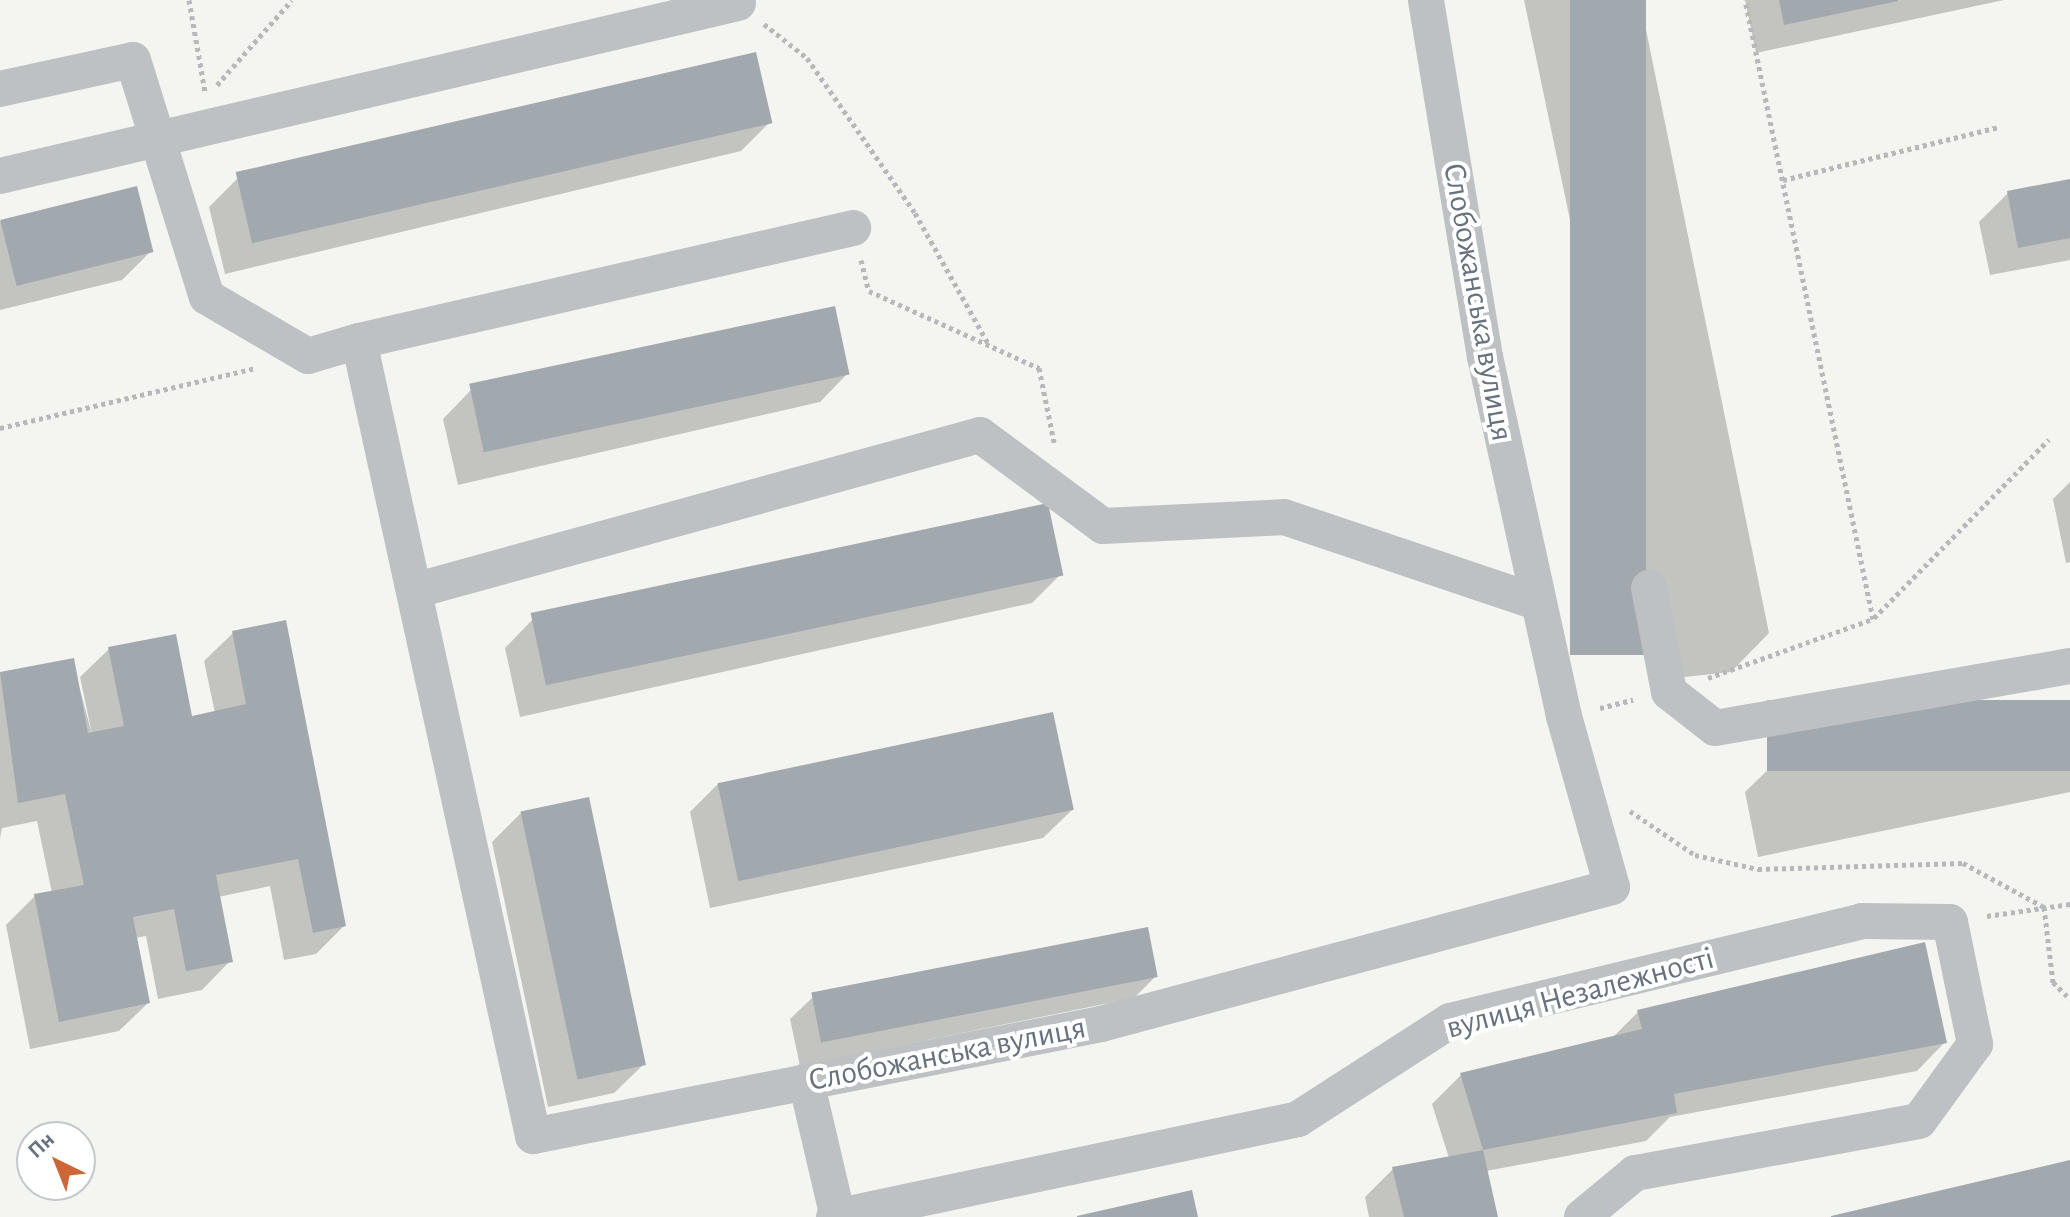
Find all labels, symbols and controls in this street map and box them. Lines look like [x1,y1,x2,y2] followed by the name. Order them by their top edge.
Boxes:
[1435,160,1521,444] street label: Слобожанська вулиця
[1442,939,1718,1047] street label: вулиця Незалежності
[805,1008,1089,1100] street label: Слобожанська вулиця
[16,1121,96,1201] north arrow
[24,1128,58,1162] text: Пн

